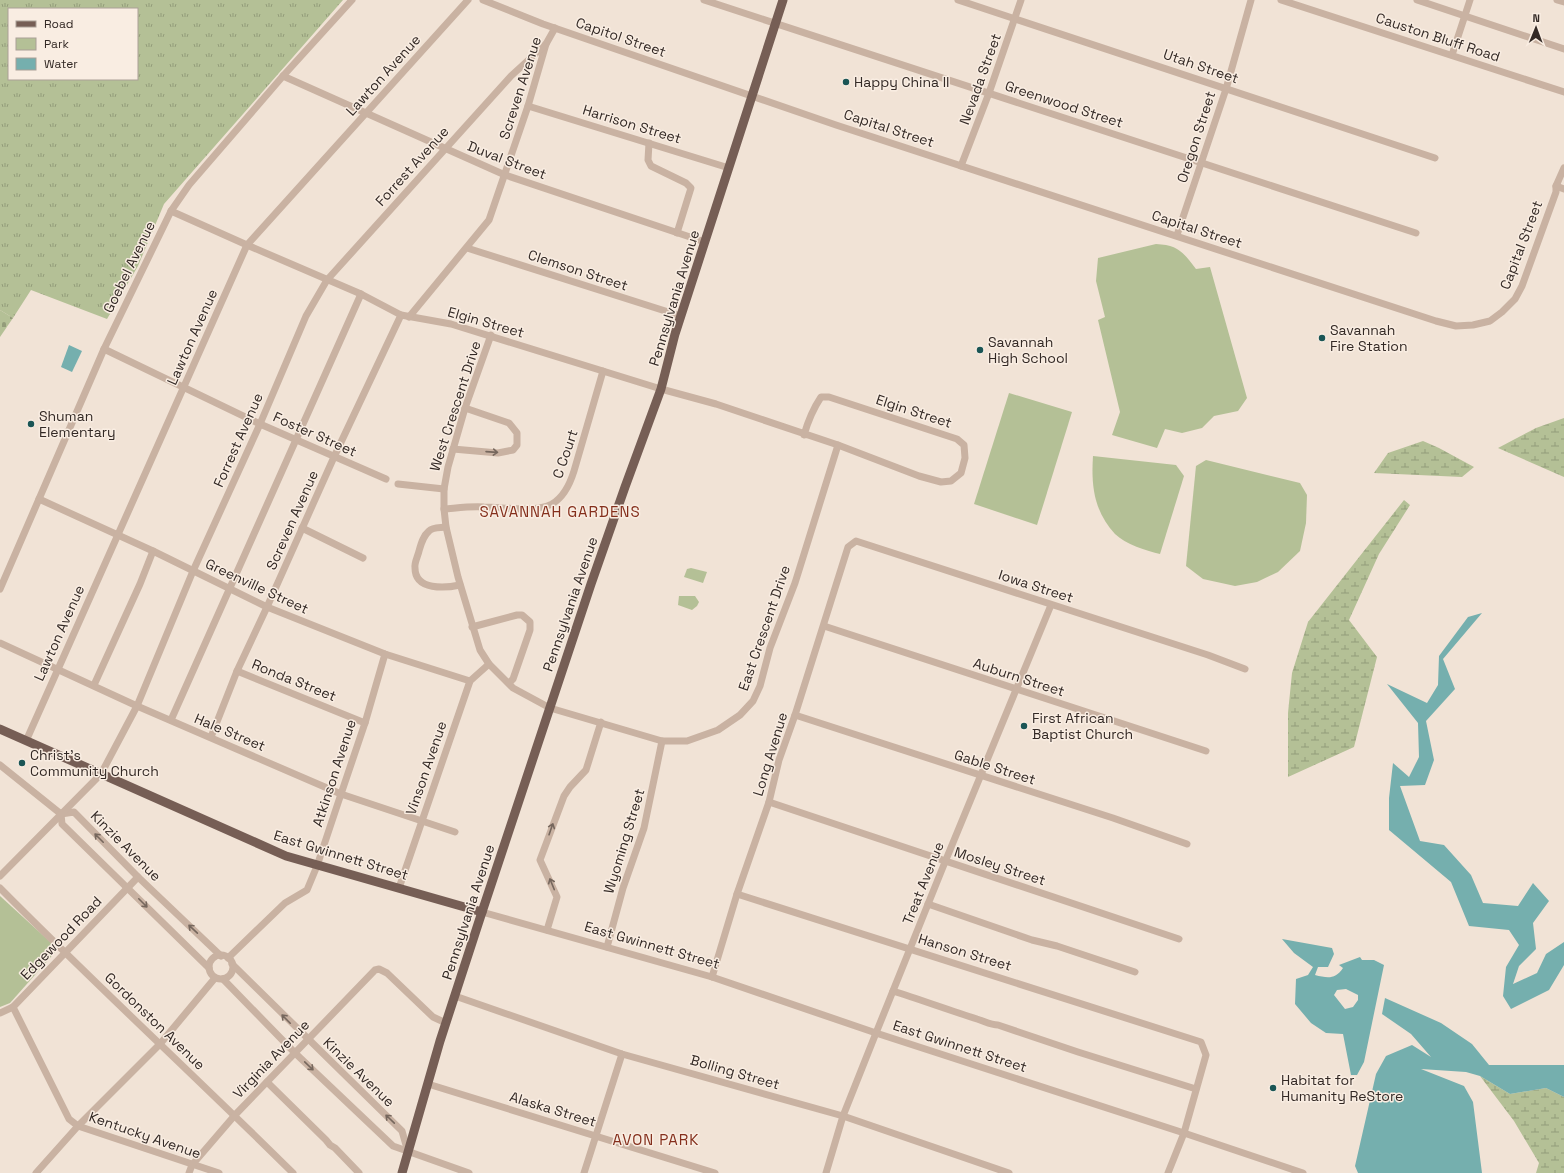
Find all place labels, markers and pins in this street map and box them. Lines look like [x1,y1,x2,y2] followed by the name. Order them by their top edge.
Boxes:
[854,73,950,91] place label: Happy China II
[841,77,851,87] marker: Happy China II
[1330,321,1408,355] place label: Savannah Fire Station
[988,333,1068,367] place label: Savannah High School
[1317,333,1327,343] marker: Savannah Fire Station
[975,345,985,355] marker: Savannah High School
[39,407,116,441] place label: Shuman Elementary
[26,419,36,429] marker: Shuman Elementary
[1032,709,1133,743] place label: First African Baptist Church
[1019,721,1029,731] marker: First African Baptist Church
[30,746,159,780] place label: Christ's Community Church
[17,758,27,768] marker: Christ's Community Church
[1281,1071,1403,1105] place label: Habitat for Humanity ReStore
[1268,1083,1278,1093] marker: Habitat for Humanity ReStore

